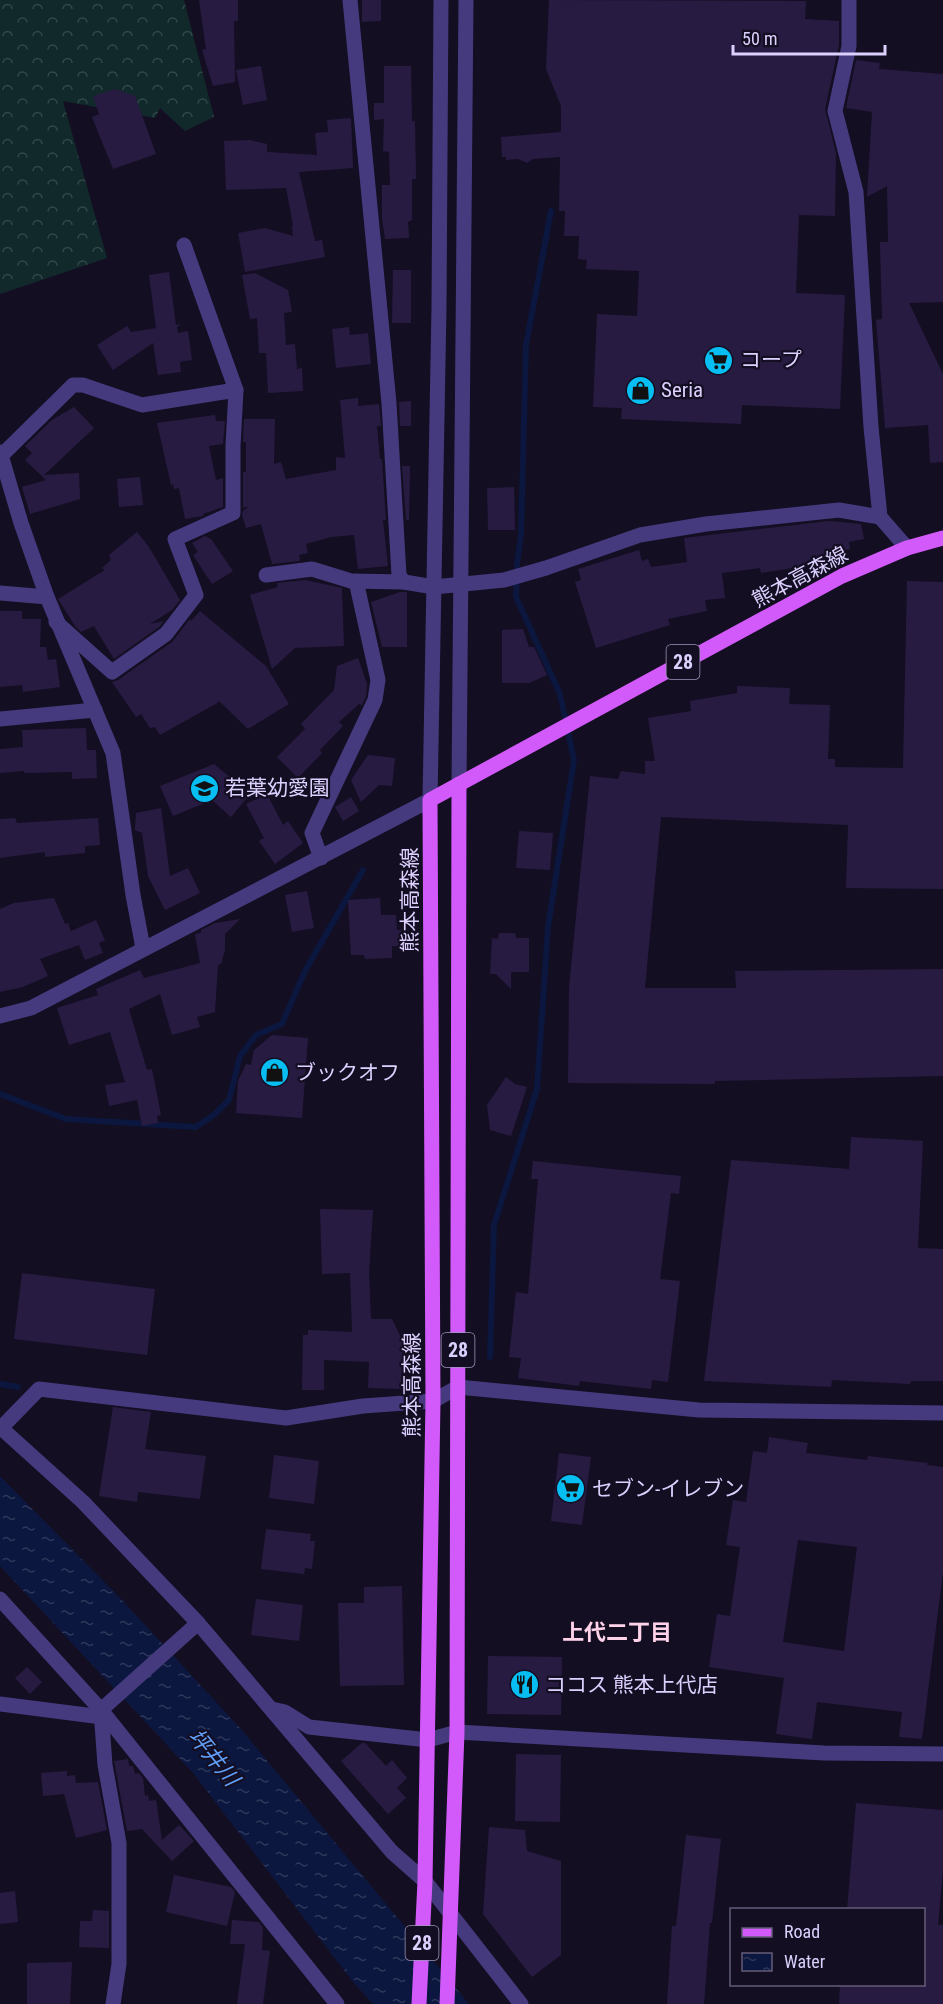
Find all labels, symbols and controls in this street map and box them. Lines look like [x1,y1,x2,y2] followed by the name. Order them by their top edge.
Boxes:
[733,18,884,56] scale bar
[742,28,777,49] text: 50 m
[703,344,735,376] supermarket icon: コープ
[740,348,802,372] place label: コープ
[624,374,656,406] shop icon: Seria
[661,378,703,402] place label: Seria
[748,542,852,612] street label: 熊本高森線
[666,645,700,679] road number: 28
[188,772,220,804] school or university icon: 若葉幼愛園
[225,776,330,800] place label: 若葉幼愛園
[398,848,422,953] street label: 熊本高森線
[258,1057,290,1089] shop icon: ブックオフ
[295,1061,400,1085] place label: ブックオフ
[400,1333,424,1438] street label: 熊本高森線
[442,1333,474,1367] road number: 28
[555,1473,587,1505] supermarket icon: セブン-イレブン
[592,1477,744,1501] place label: セブン-イレブン
[562,1620,672,1645] district label: 上代二丁目
[508,1669,540,1701] restaurant icon: ココス 熊本上代店
[545,1673,718,1697] place label: ココス 熊本上代店
[183,1724,245,1792] water label: 坪井川
[730,1908,925,1986] legend
[784,1921,820,1942] text: Road
[406,1926,438,1960] road number: 28
[784,1951,826,1972] text: Water

